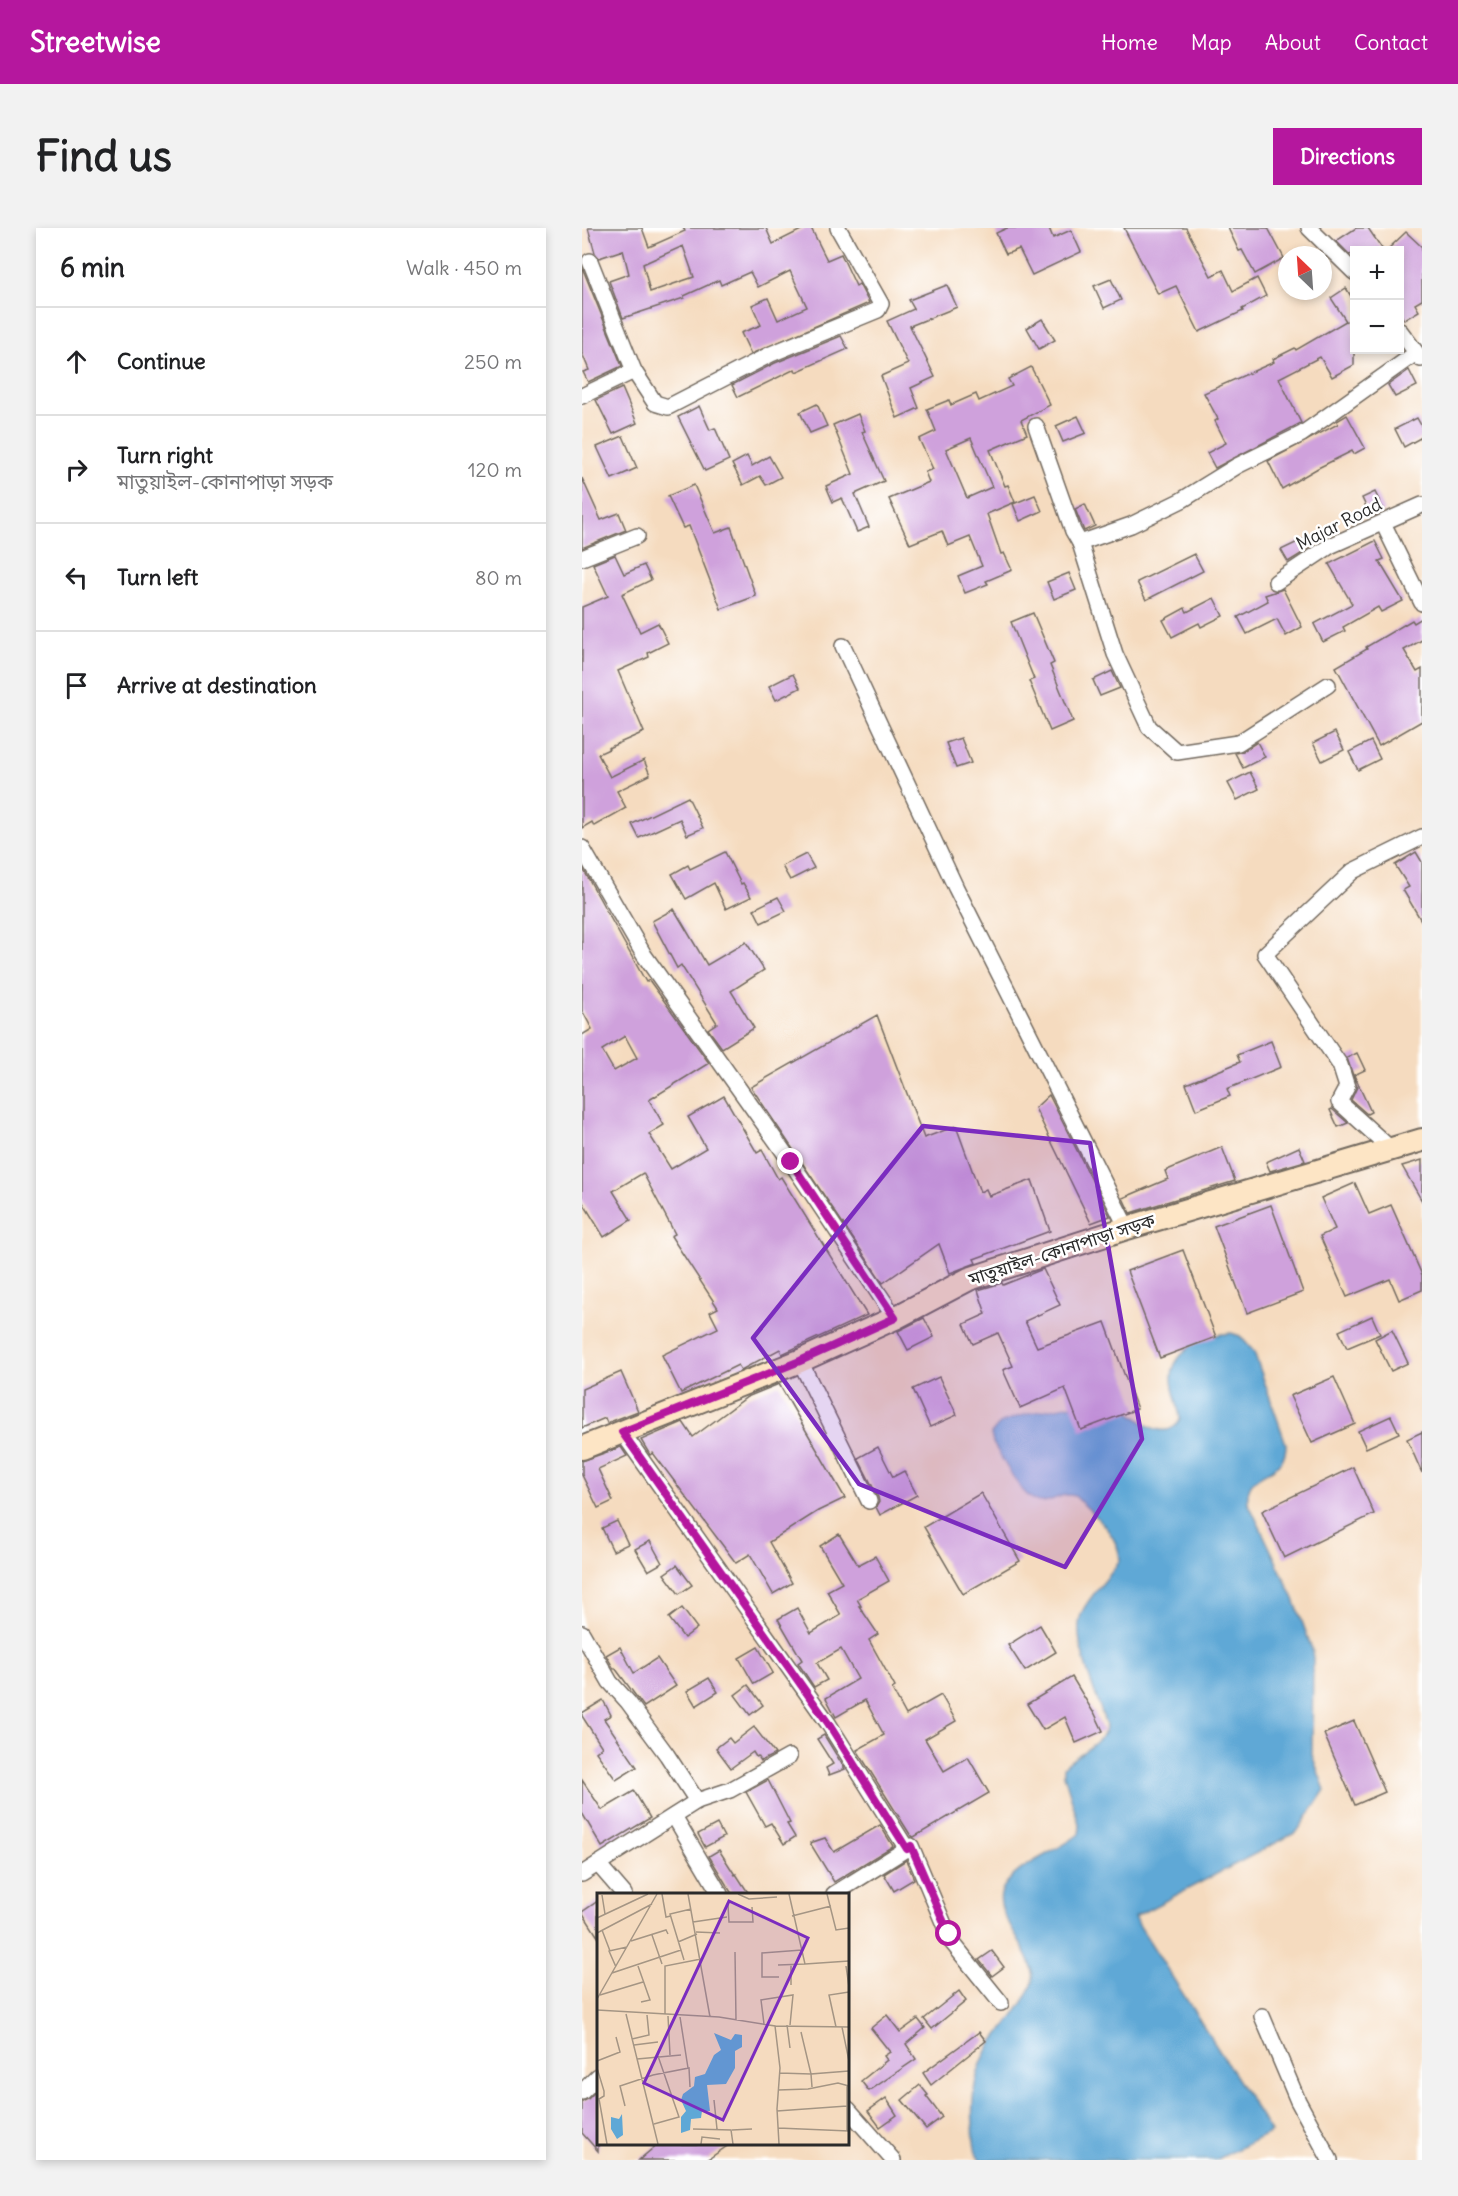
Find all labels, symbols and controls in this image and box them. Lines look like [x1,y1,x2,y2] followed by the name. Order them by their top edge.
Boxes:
[30,24,161,60] text: Streetwise
[1101,29,1158,56] text: Home
[1191,29,1232,56] text: Map
[1265,29,1321,56] text: About
[1354,29,1428,56] text: Contact
[1273,128,1422,185] button: Directions
[36,130,172,182] text: Find us
[1278,246,1332,300] north arrow
[1350,246,1404,354] map controls
[1350,246,1404,300] button: +
[60,251,125,284] text: 6 min
[406,255,522,280] text: Walk · 450 m
[1350,300,1404,354] button: −
[60,345,93,378] icon: ahead
[117,347,206,375] text: Continue
[464,349,522,374] text: 250 m
[117,441,213,469] text: Turn right
[60,453,93,486] icon: right
[468,457,522,482] text: 120 m
[117,469,333,494] text: মাতুয়াইল-কোনাপাড়া সড়ক
[1292,492,1386,555] street label: Majar Road
[60,561,93,594] icon: left
[117,563,198,591] text: Turn left
[475,565,522,590] text: 80 m
[60,669,93,702] icon: arrive
[117,671,317,699] text: Arrive at destination
[777,1148,803,1174] route end
[965,1208,1158,1291] street label: মাতুয়াইল-কোনাপাড়া সড়ক
[597,1893,849,2145] inset map
[935,1920,961,1946] route start

